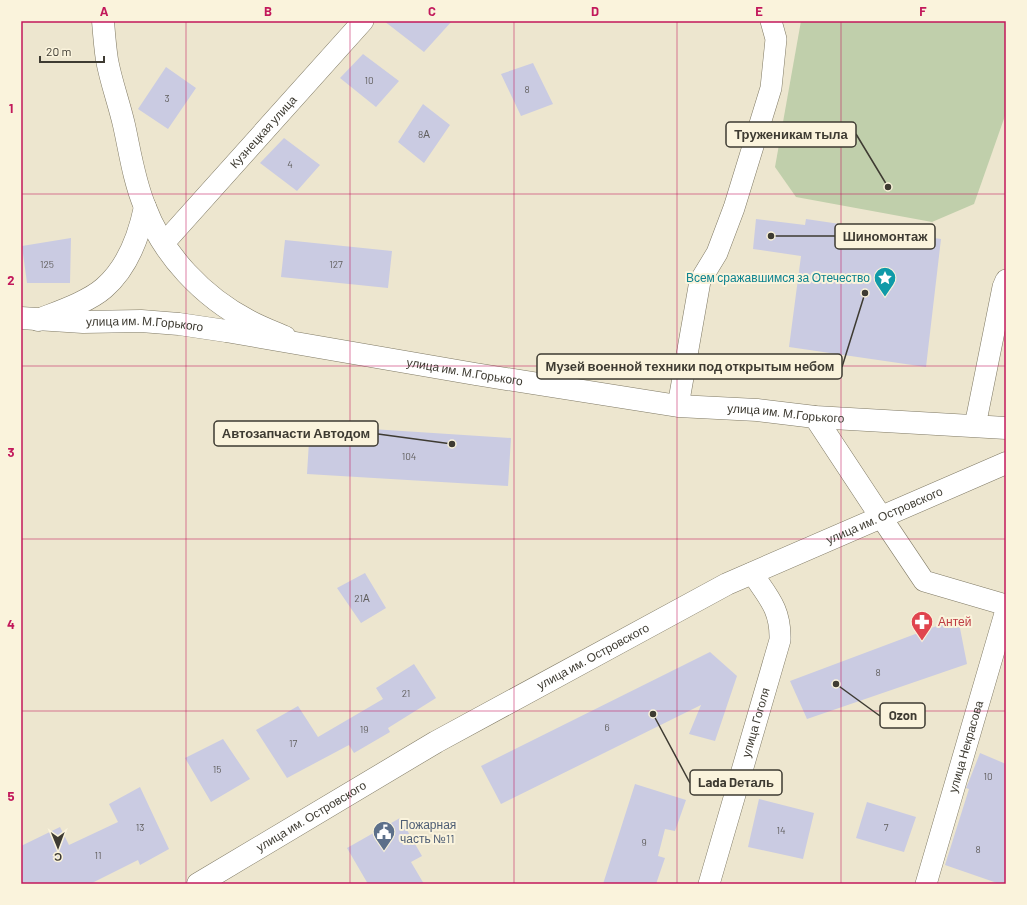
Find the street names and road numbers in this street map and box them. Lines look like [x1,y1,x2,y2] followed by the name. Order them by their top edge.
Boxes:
[227,92,299,171] street label: Кузнецкая улица
[86,313,205,334] street label: улица им. М.Горького
[406,354,524,388] street label: улица им. М.Горького
[727,400,845,425] street label: улица им. М.Горького
[824,483,945,547] street label: улица им. Островского
[534,620,651,693] street label: улица им. Островского
[738,686,772,759] street label: улица Гоголя
[945,699,985,794] street label: улица Некрасова
[253,777,369,855] street label: улица им. Островского

